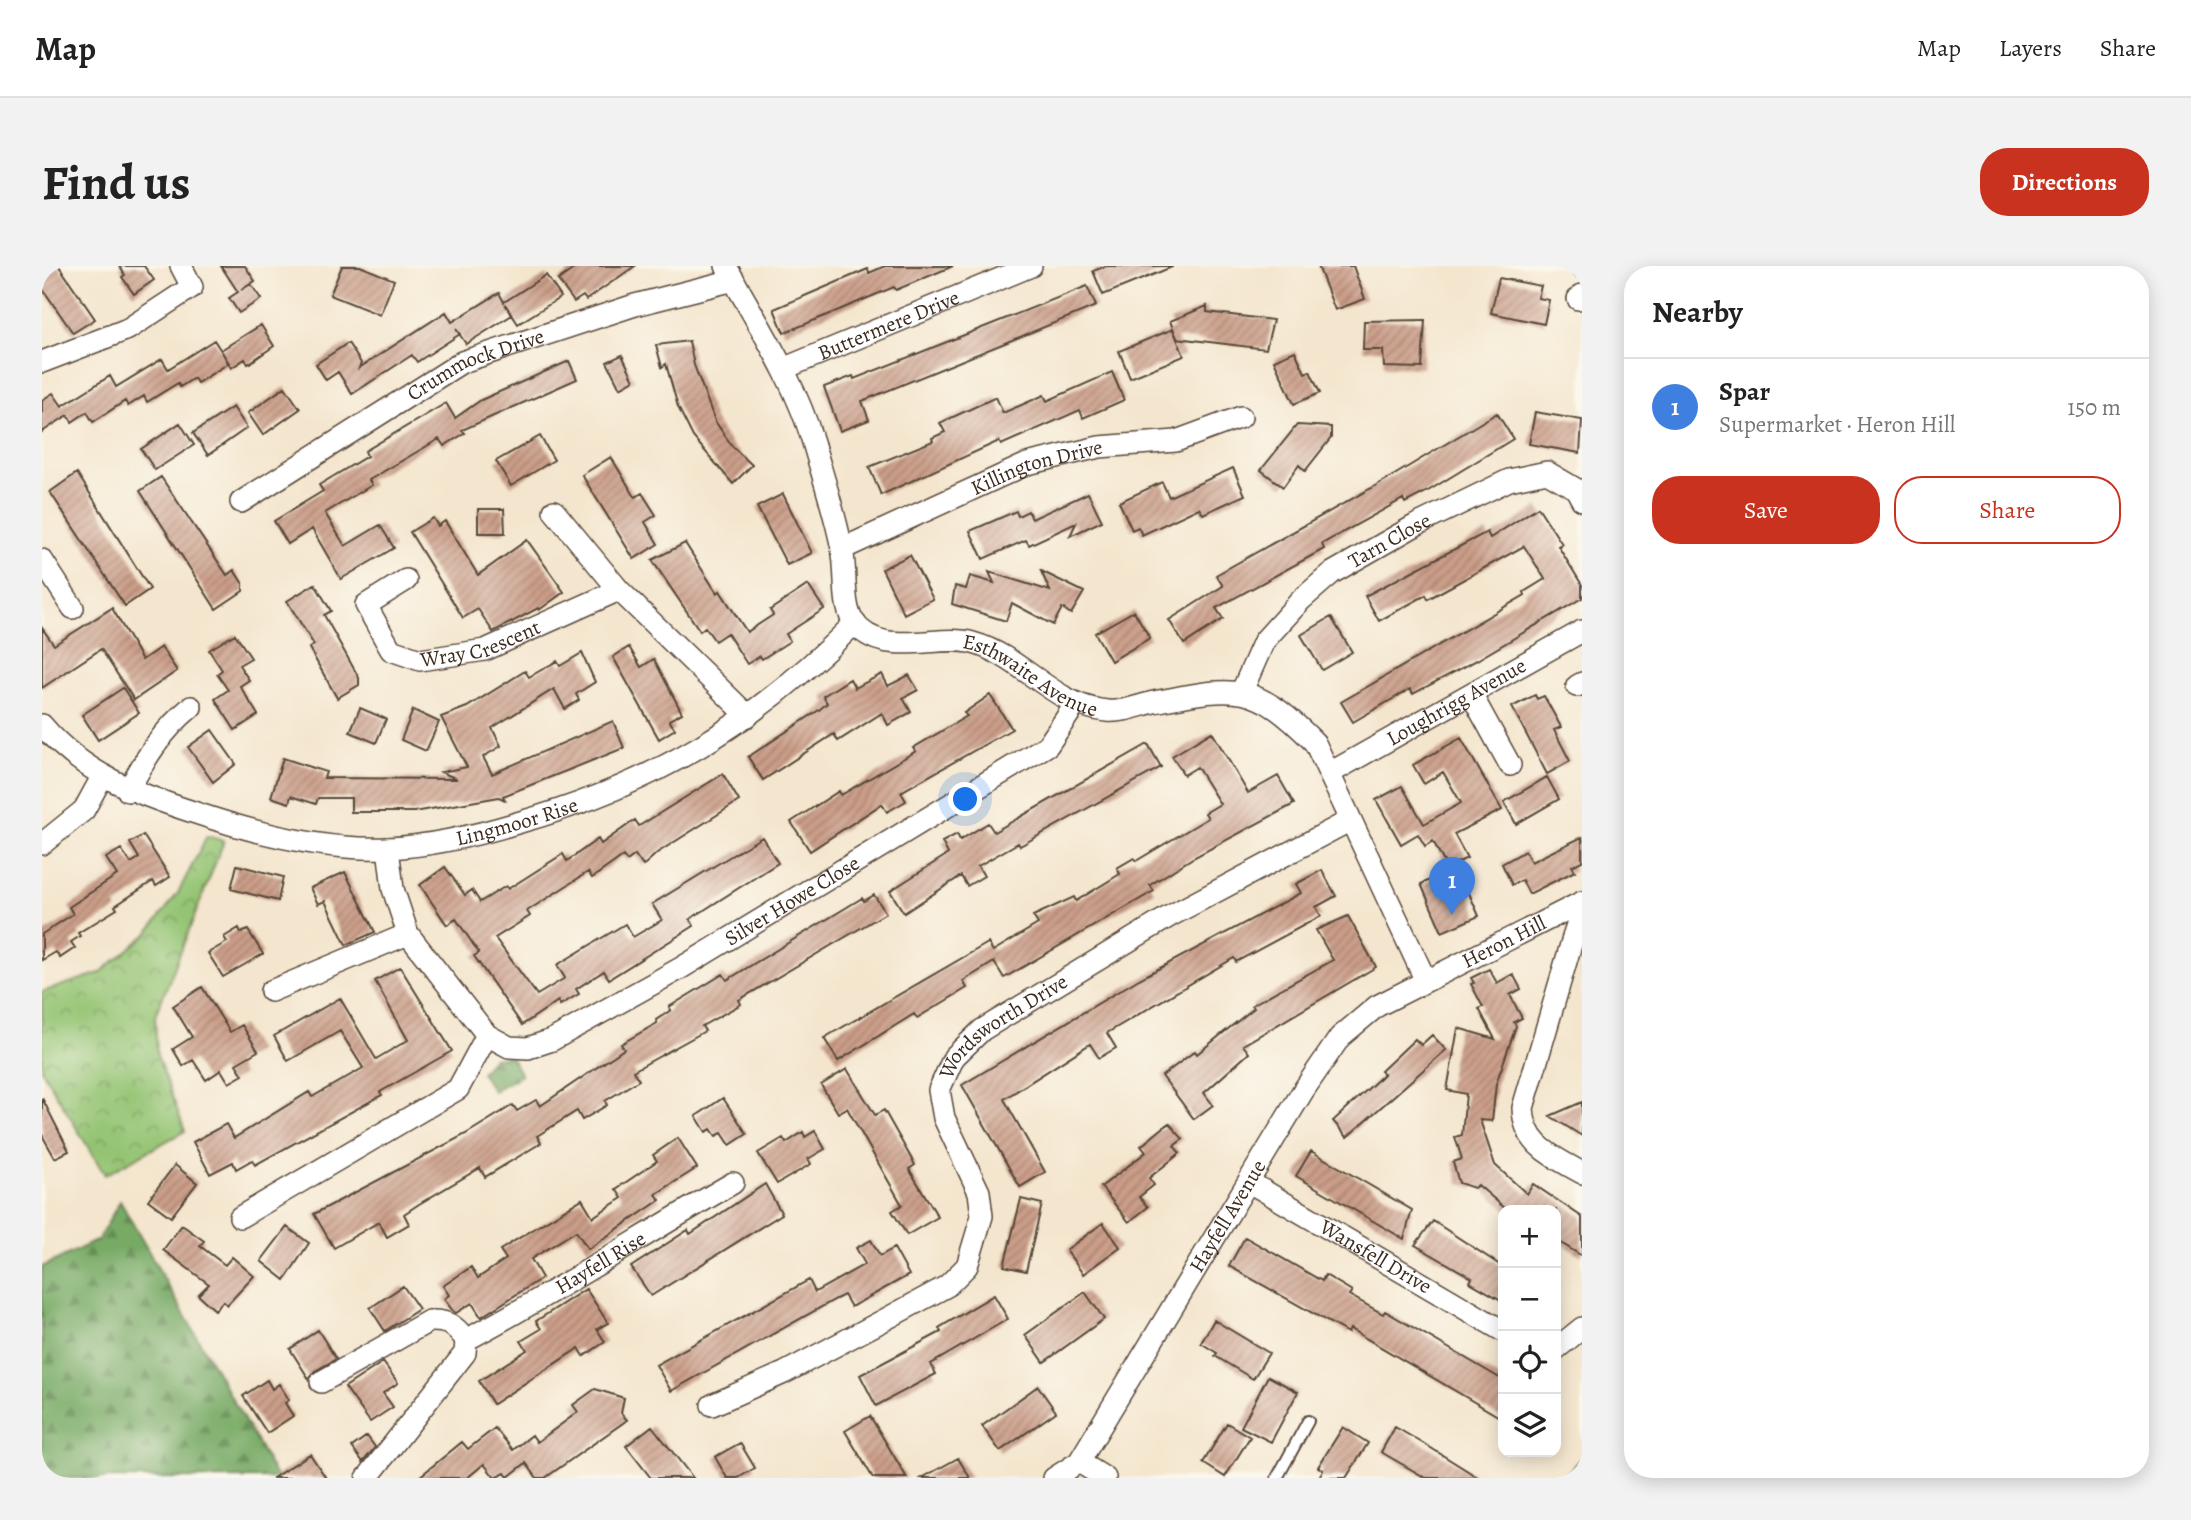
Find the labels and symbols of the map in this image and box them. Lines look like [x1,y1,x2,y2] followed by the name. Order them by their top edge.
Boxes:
[813,283,963,367] street label: Buttermere Drive
[401,322,548,407] street label: Crummock Drive
[966,433,1105,502] street label: Killington Drive
[1343,506,1435,575] street label: Tarn Close
[417,613,545,674] street label: Wray Crescent
[960,627,1100,723] street label: Esthwaite Avenue
[1381,651,1531,752] street label: Loughrigg Avenue
[948,782,982,816] your location
[453,791,582,852] street label: Lingmoor Rise
[719,849,865,952] street label: Silver Howe Close
[1429,857,1475,915] pin: 1
[1457,909,1551,975] street label: Heron Hill
[932,967,1073,1084] street label: Wordsworth Drive
[1183,1154,1272,1278] street label: Hayfell Avenue
[1314,1212,1437,1300] street label: Wansfell Drive
[550,1224,651,1301] street label: Hayfell Rise

